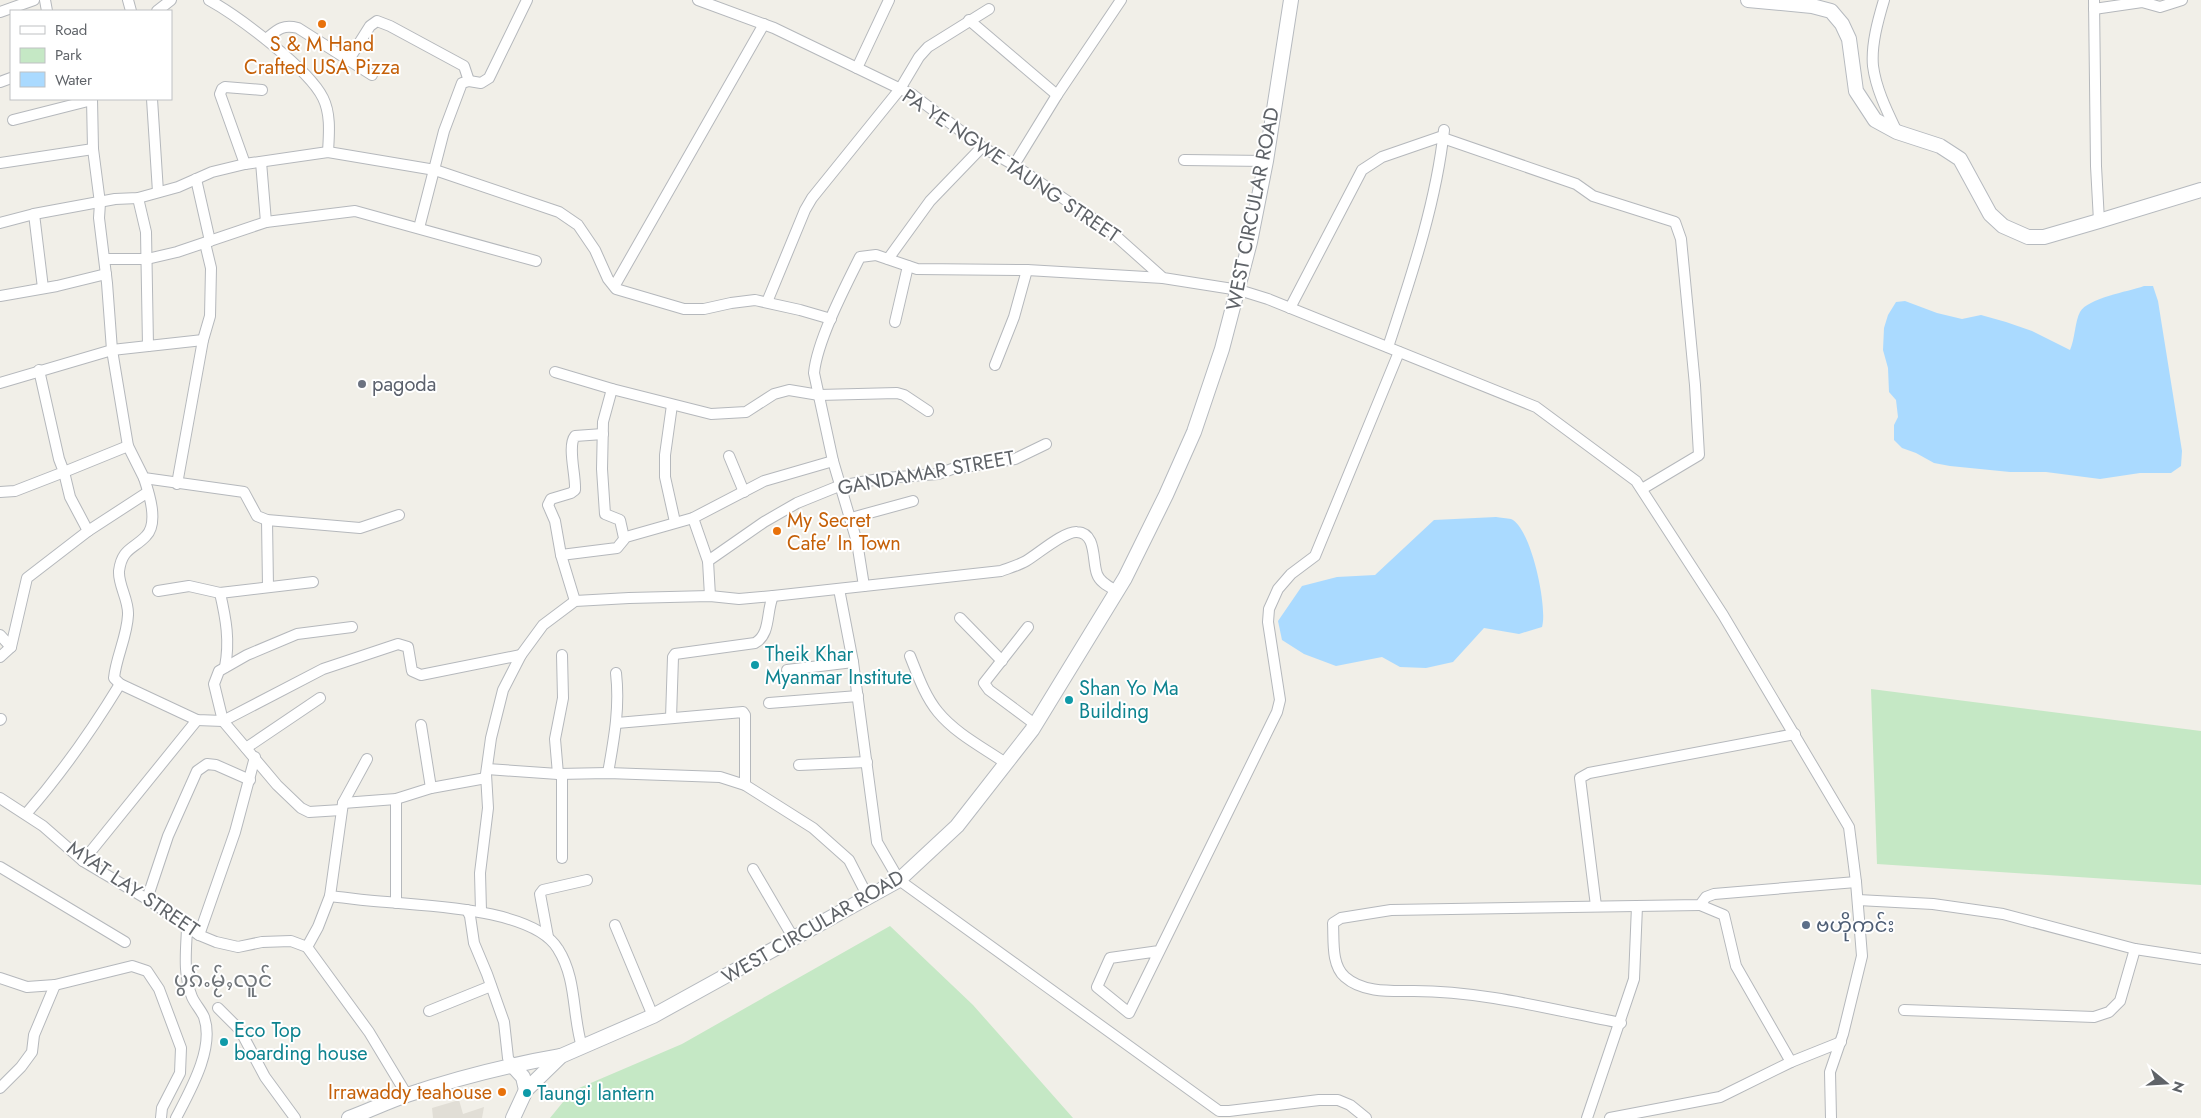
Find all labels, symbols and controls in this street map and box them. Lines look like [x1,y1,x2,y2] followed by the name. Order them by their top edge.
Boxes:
[10,10,172,100] legend
[316,18,328,30] marker: S & M Hand Crafted USA Pizza
[55,19,87,41] text: Road
[244,30,400,82] place label: S & M Hand Crafted USA Pizza
[55,44,82,66] text: Park
[55,69,93,91] text: Water
[896,82,1126,250] street label: PA YE NGWE TAUNG STREET
[1219,105,1287,313] street label: WEST CIRCULAR ROAD
[372,370,436,399] place label: pagoda
[356,378,368,390] marker: pagoda
[835,443,1017,503] street label: GANDAMAR STREET
[787,506,901,558] place label: My Secret Cafe' In Town
[771,525,783,537] marker: My Secret Cafe' In Town
[765,640,912,692] place label: Theik Khar Myanmar Institute
[749,659,761,671] marker: Theik Khar Myanmar Institute
[1079,674,1179,726] place label: Shan Yo Ma Building
[1063,694,1075,706] marker: Shan Yo Ma Building
[61,834,205,944] street label: MYAT LAY STREET
[716,863,910,991] street label: WEST CIRCULAR ROAD
[1816,911,1894,942] place label: ဗဟိုကင်း
[1800,919,1812,931] marker: ဗဟိုကင်း
[174,963,272,998] district label: ပွၵ်ႉမႂ်ႇလူင်
[234,1016,368,1068] place label: Eco Top boarding house
[218,1036,230,1048] marker: Eco Top boarding house
[2141,1058,2191,1108] north arrow
[328,1078,492,1107] place label: Irrawaddy teahouse
[537,1079,655,1108] place label: Taungi lantern
[2167,1079,2190,1095] text: N
[496,1086,508,1098] marker: Irrawaddy teahouse
[521,1087,533,1099] marker: Taungi lantern

